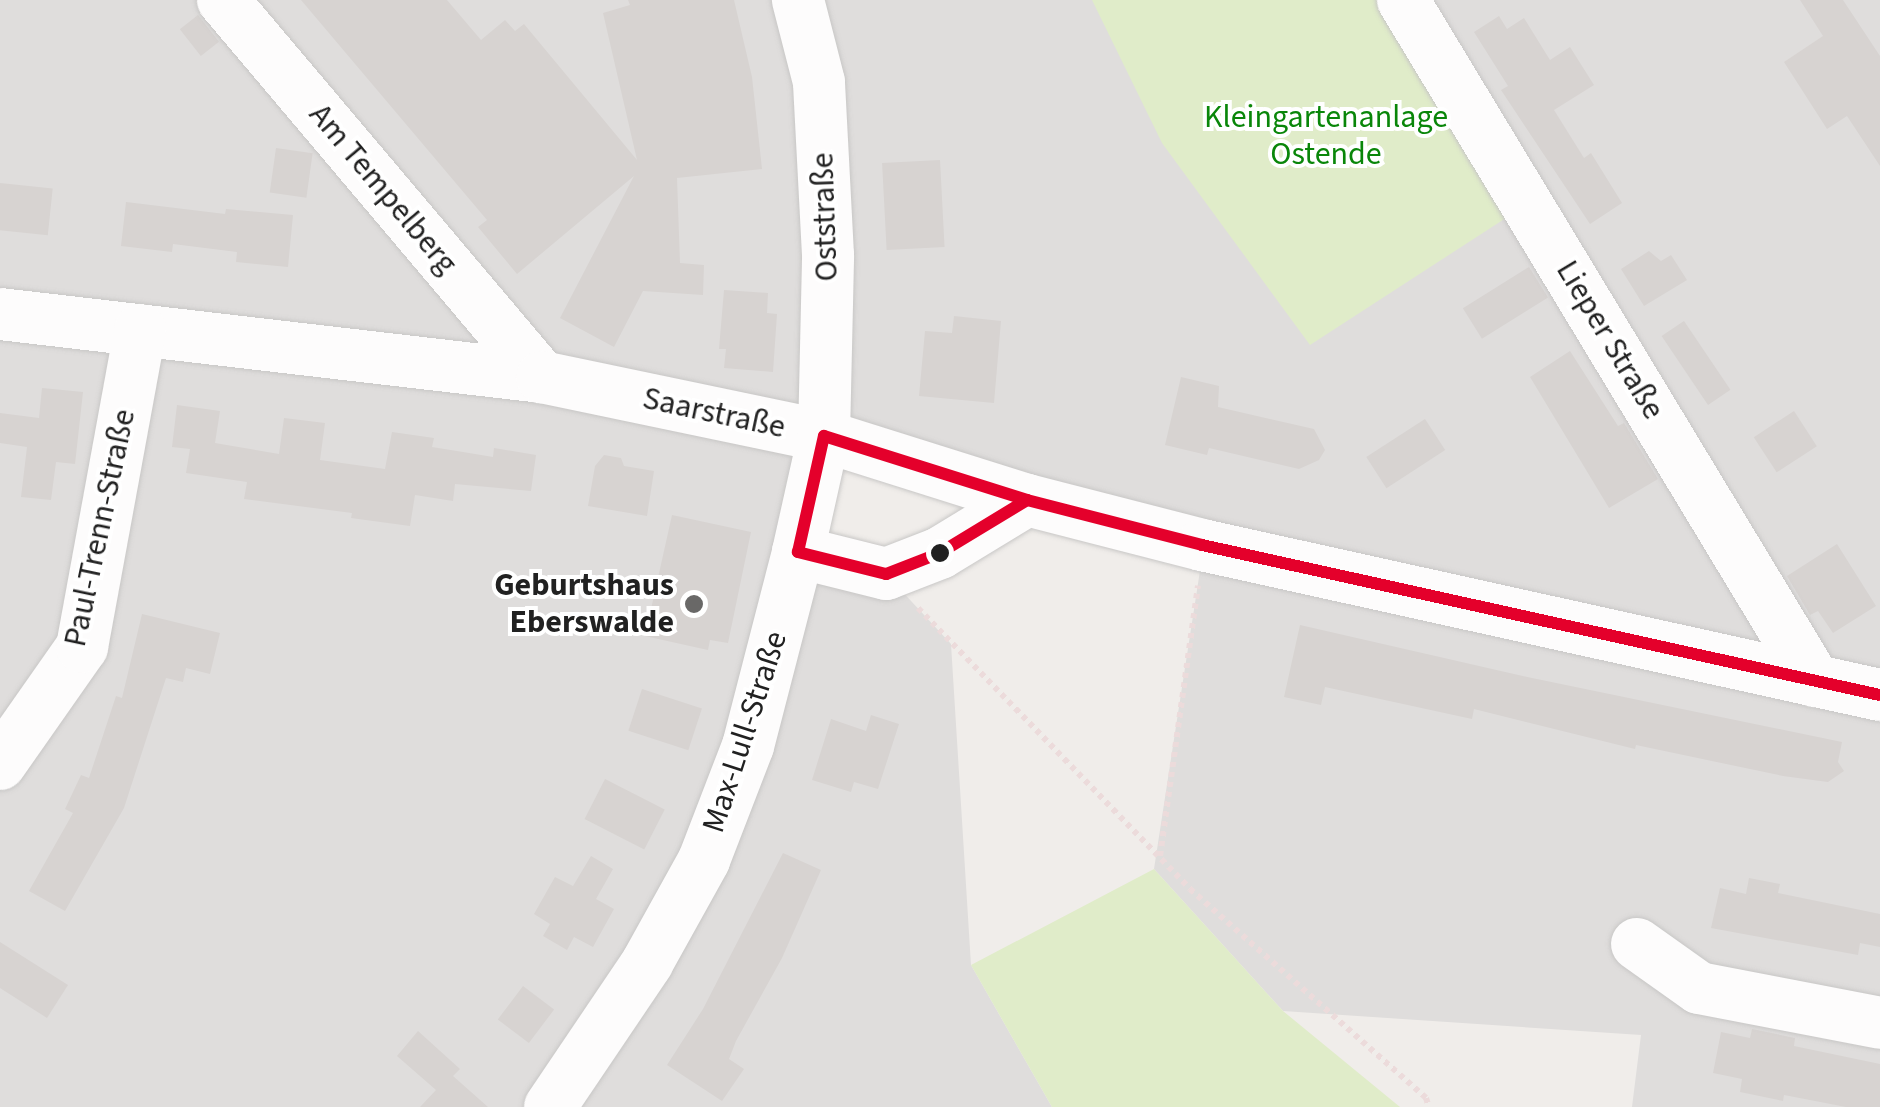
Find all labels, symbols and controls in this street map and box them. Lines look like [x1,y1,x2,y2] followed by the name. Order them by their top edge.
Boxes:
[301,96,465,282] street label: Am Tempelberg
[1204,99,1448,174] park label: Kleingartenanlage Ostende
[804,152,846,282] street label: Oststraße
[1548,254,1672,426] street label: Lieper Straße
[639,379,789,447] street label: Saarstraße
[56,406,144,650] street label: Paul-Trenn-Straße
[930,543,950,563] unlabelled marker
[494,567,674,642] place label: Geburtshaus Eberswalde
[683,593,705,615] marker: Geburtshaus Eberswalde
[694,626,796,838] street label: Max-Lull-Straße

